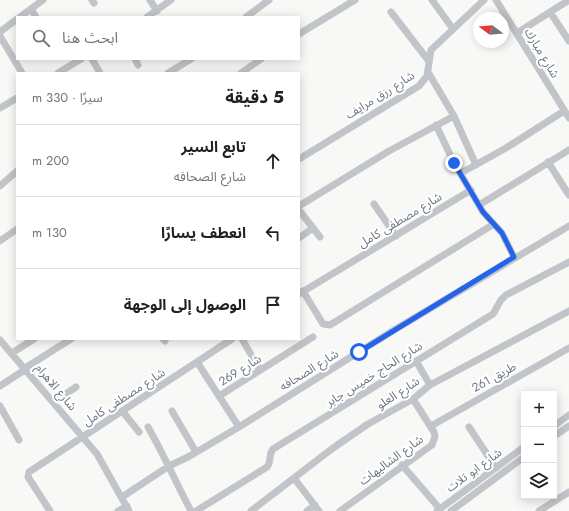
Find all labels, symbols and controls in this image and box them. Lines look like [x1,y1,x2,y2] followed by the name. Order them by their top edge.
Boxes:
[473,12,509,48] north arrow
[16,16,300,60] search box
[520,25,564,81] street label: شارع مبارك
[30,27,52,49] icon: search
[62,27,118,49] text: ابحث هنا
[342,67,418,123] street label: شارع رزق مرايف
[225,85,284,109] text: 5 دقيقة
[32,88,103,107] text: سيرًا · 330 m
[181,136,246,158] text: تابع السير
[262,150,284,172] icon: ahead
[32,151,69,170] text: 200 m
[445,154,463,172] route end
[174,167,246,186] text: شارع الصحافه
[355,188,445,252] street label: شارع مصطفى كامل
[161,222,246,244] text: انعطف يسارًا
[262,222,284,244] icon: left
[32,223,67,242] text: 130 m
[124,294,246,316] text: الوصول إلى الوجهة
[262,294,284,316] icon: arrive
[321,337,426,412] street label: شارع الحاج خميس جابر
[350,343,368,361] route start
[276,345,342,395] street label: شارع الصحافه
[215,350,265,390] street label: شارع 269
[468,357,520,397] street label: طريق 261
[31,359,81,415] street label: شارع الاهرام
[79,364,169,430] street label: شارع مصطفى كامل
[373,372,423,414] street label: شارع العلو
[521,391,557,499] map controls
[521,391,557,427] button: +
[521,427,557,463] button: −
[355,430,427,490] street label: شارع الشاليهات
[442,444,506,496] street label: شارع ابو تلات
[521,463,557,499] button: layers

